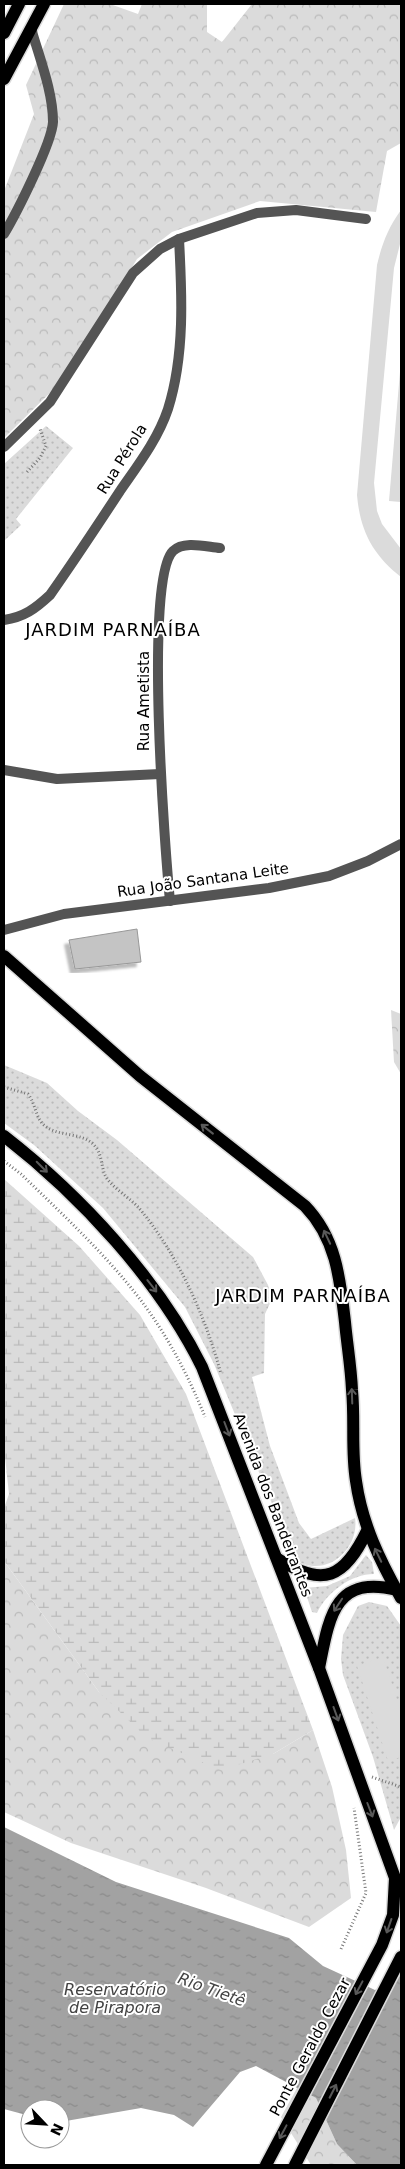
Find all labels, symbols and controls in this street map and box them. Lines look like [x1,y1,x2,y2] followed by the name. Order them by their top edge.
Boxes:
[93,421,151,497] street label: Rua Pérola
[24,619,201,640] district label: JARDIM PARNAÍBA
[135,651,153,751] street label: Rua Ametista
[116,859,290,901] street label: Rua João Santana Leite
[201,1124,214,1135] one-way arrow
[35,1161,48,1173] one-way arrow
[322,1230,331,1245] one-way arrow
[146,1279,157,1292] one-way arrow
[214,1285,391,1306] district label: JARDIM PARNAÍBA
[348,1389,357,1405] one-way arrow
[230,1410,317,1600] street label: Avenida dos Bandeirantes
[222,1421,232,1436] one-way arrow
[373,1548,383,1563] one-way arrow
[333,1598,344,1612] one-way arrow
[332,1705,341,1721] one-way arrow
[366,1801,375,1817] one-way arrow
[384,1918,393,1933] one-way arrow
[175,1968,248,2011] water label: Rio Tietê
[266,1974,354,2119] street label: Ponte Geraldo Cezar
[64,1980,166,2017] water label: Reservatório de Pirapora
[354,1980,364,1995] one-way arrow
[328,2083,338,2098] one-way arrow
[20,2099,70,2149] north arrow
[47,2121,67,2138] text: N
[278,2124,288,2139] one-way arrow

